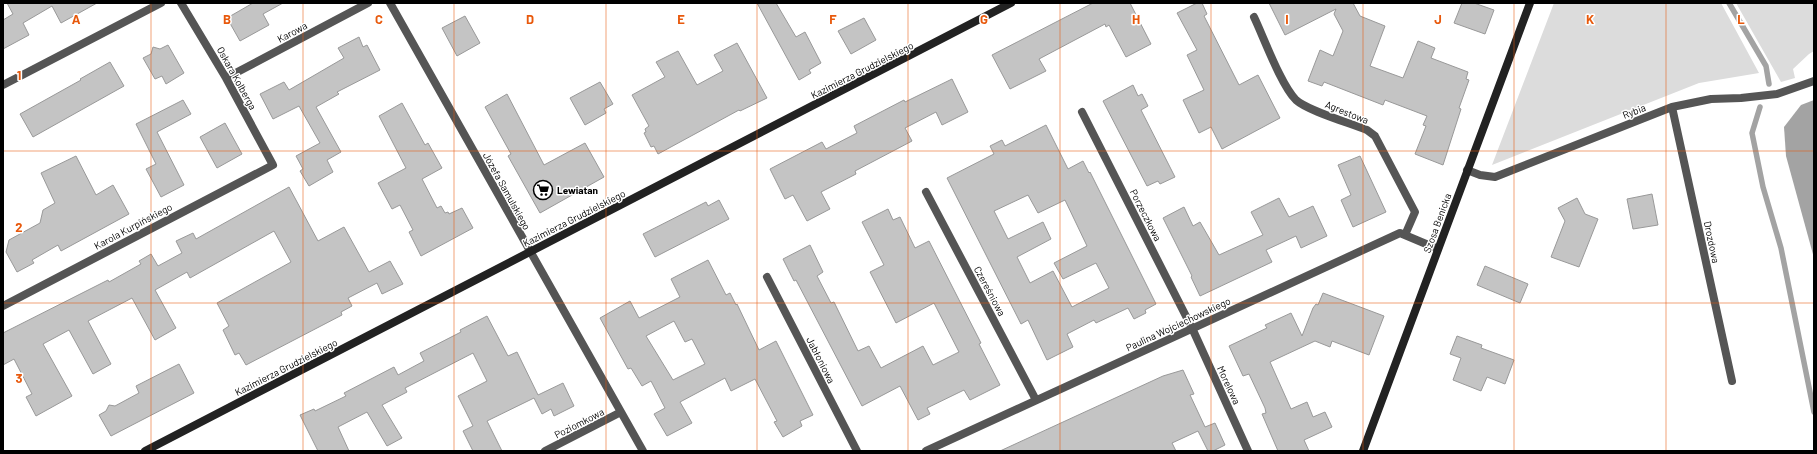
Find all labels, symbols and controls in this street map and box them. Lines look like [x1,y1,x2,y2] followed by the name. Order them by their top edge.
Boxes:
[72,11,81,27] text: A
[223,11,231,27] text: B
[375,11,383,27] text: C
[526,11,534,27] text: D
[677,11,685,27] text: E
[829,11,837,27] text: F
[980,11,988,27] text: G
[1132,11,1140,27] text: H
[1285,11,1289,27] text: I
[1434,11,1442,27] text: J
[1586,11,1594,27] text: K
[1737,11,1745,27] text: L
[275,19,309,45] street label: Karowa
[809,39,915,101] street label: Kazimierza Grudzielskiego
[215,44,259,112] street label: Oskara Kolberga
[17,67,21,83] text: 1
[1324,98,1370,126] street label: Agrestowa
[1621,101,1647,121] street label: Rybia
[481,150,533,232] street label: Józefa Samulskiego
[532,179,554,201] supermarket icon: Lewiatan
[557,184,598,196] place label: Lewiatan
[521,187,627,249] street label: Kazimierza Grudzielskiego
[1128,187,1164,243] street label: Porzeczkowa
[1421,192,1453,254] street label: Szosa Benicka
[92,200,174,252] street label: Karola Kurpińskiego
[15,219,23,235] text: 2
[1702,220,1722,264] street label: Drozdowa
[972,264,1008,318] street label: Czereśniowa
[1124,294,1232,354] street label: Paulina Wojciechowskiego
[804,335,838,385] street label: Jabłoniowa
[233,336,339,398] street label: Kazimierza Grudzielskiego
[1215,364,1243,406] street label: Morelowa
[15,370,23,386] text: 3
[552,405,606,441] street label: Poziomkowa

